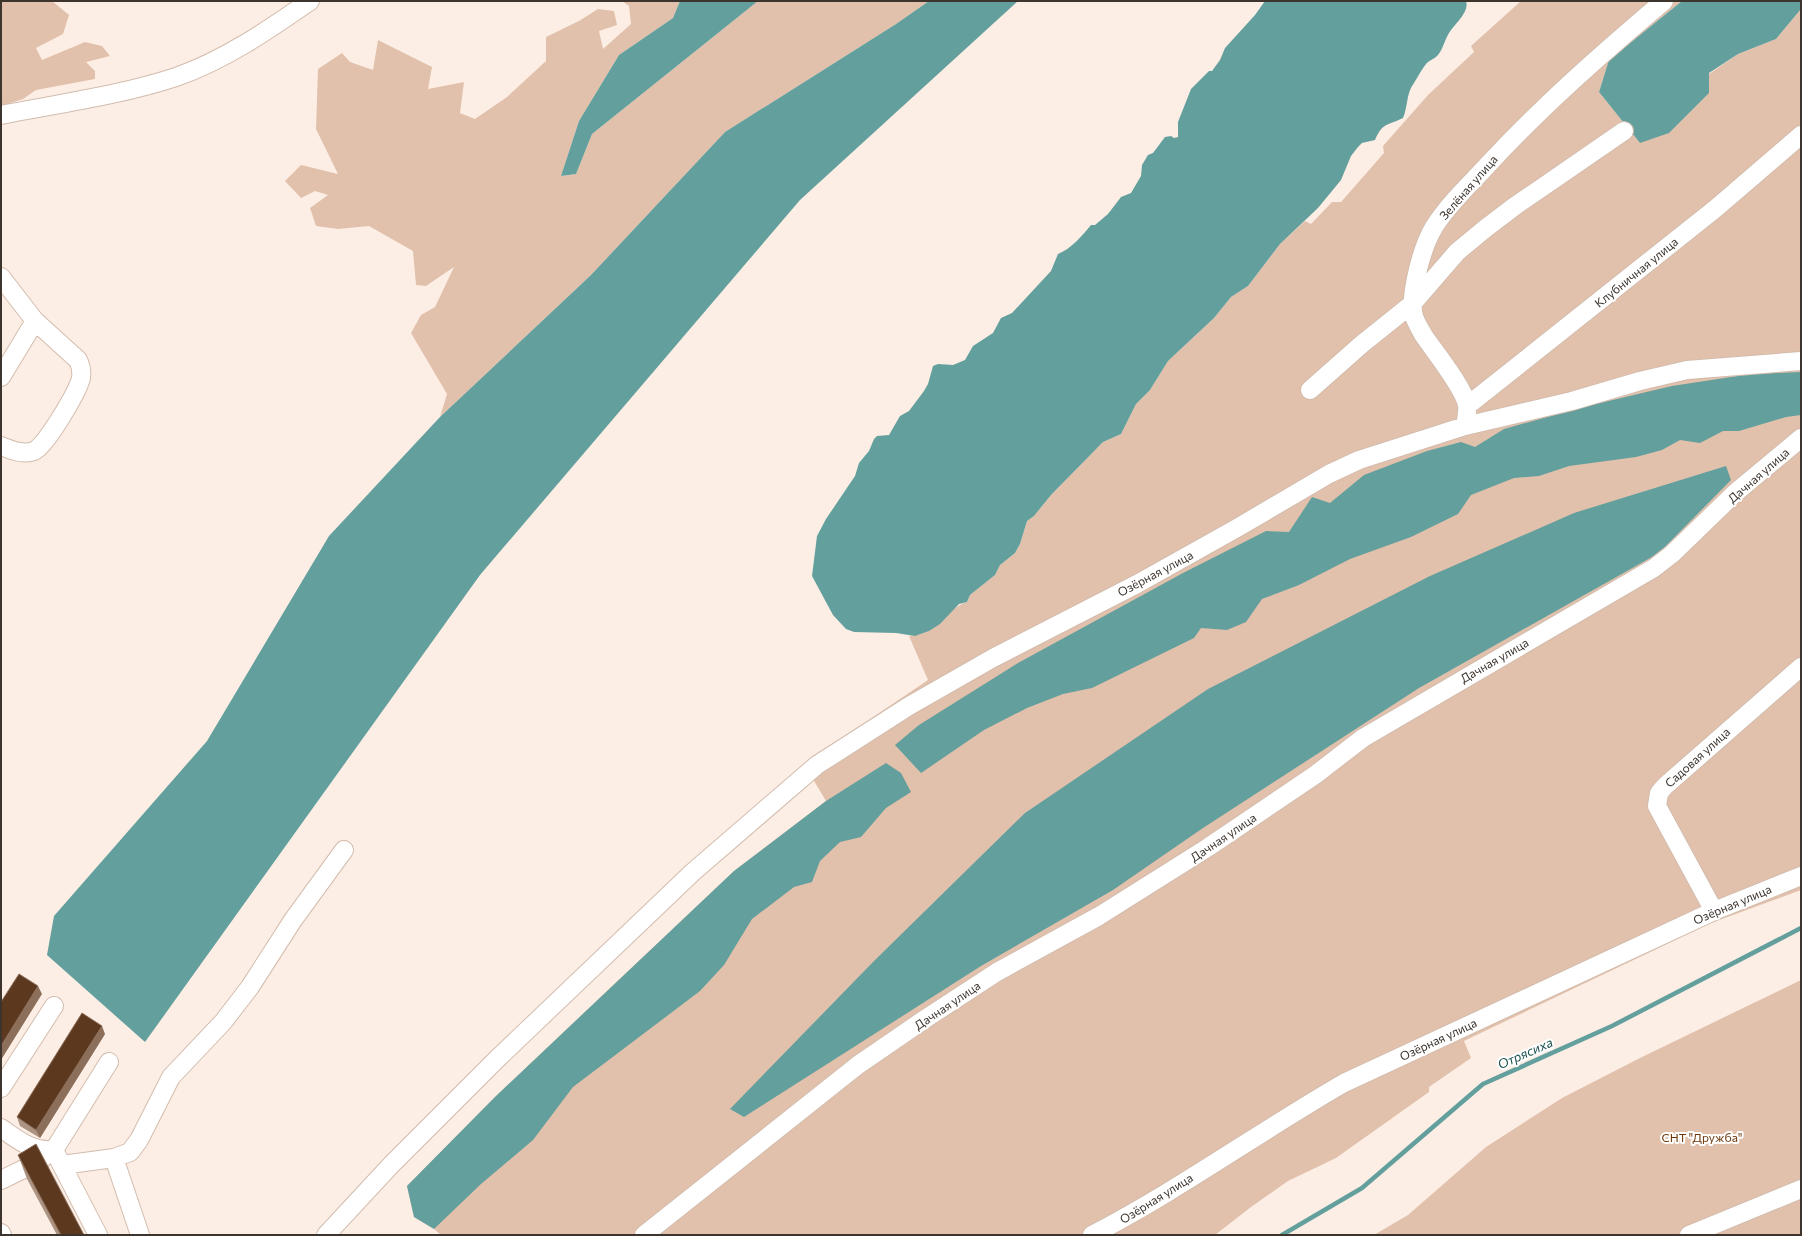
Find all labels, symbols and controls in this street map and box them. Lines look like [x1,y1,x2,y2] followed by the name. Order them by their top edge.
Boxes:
[1436,152,1500,222] street label: Зелёная улица
[1592,234,1680,310] street label: Клубничная улица
[1725,445,1791,505] street label: Дачная улица
[1115,547,1195,599] street label: Озёрная улица
[1457,635,1531,685] street label: Дачная улица
[1662,724,1732,790] street label: Садовая улица
[1187,810,1259,864] street label: Дачная улица
[1691,881,1773,927] street label: Озёрная улица
[911,978,983,1032] street label: Дачная улица
[1397,1015,1479,1063] street label: Озёрная улица
[1495,1034,1555,1072] water label: Отрясиха
[1662,1130,1742,1144] park label: СНТ "Дружба"
[1117,1170,1195,1226] street label: Озёрная улица

